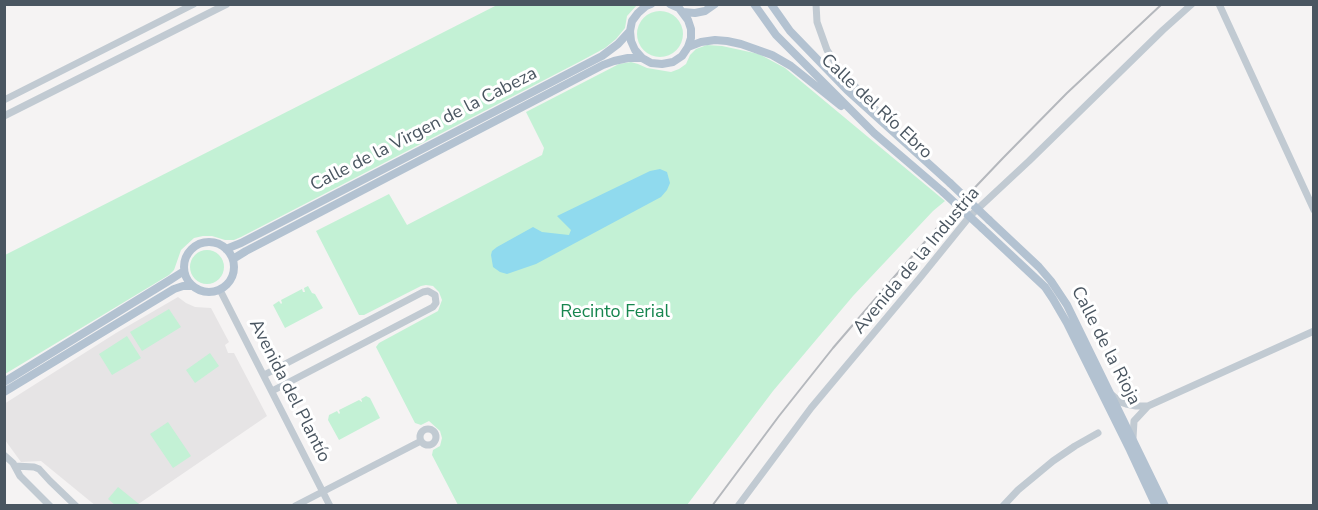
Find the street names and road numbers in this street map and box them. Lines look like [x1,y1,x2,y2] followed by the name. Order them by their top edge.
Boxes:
[816,50,936,164] street label: Calle del Río Ebro
[307,63,541,197] street label: Calle de la Virgen de la Cabeza
[849,183,985,339] street label: Avenida de la Industria
[1066,283,1144,409] street label: Calle de la Rioja
[244,316,334,466] street label: Avenida del Plantío

